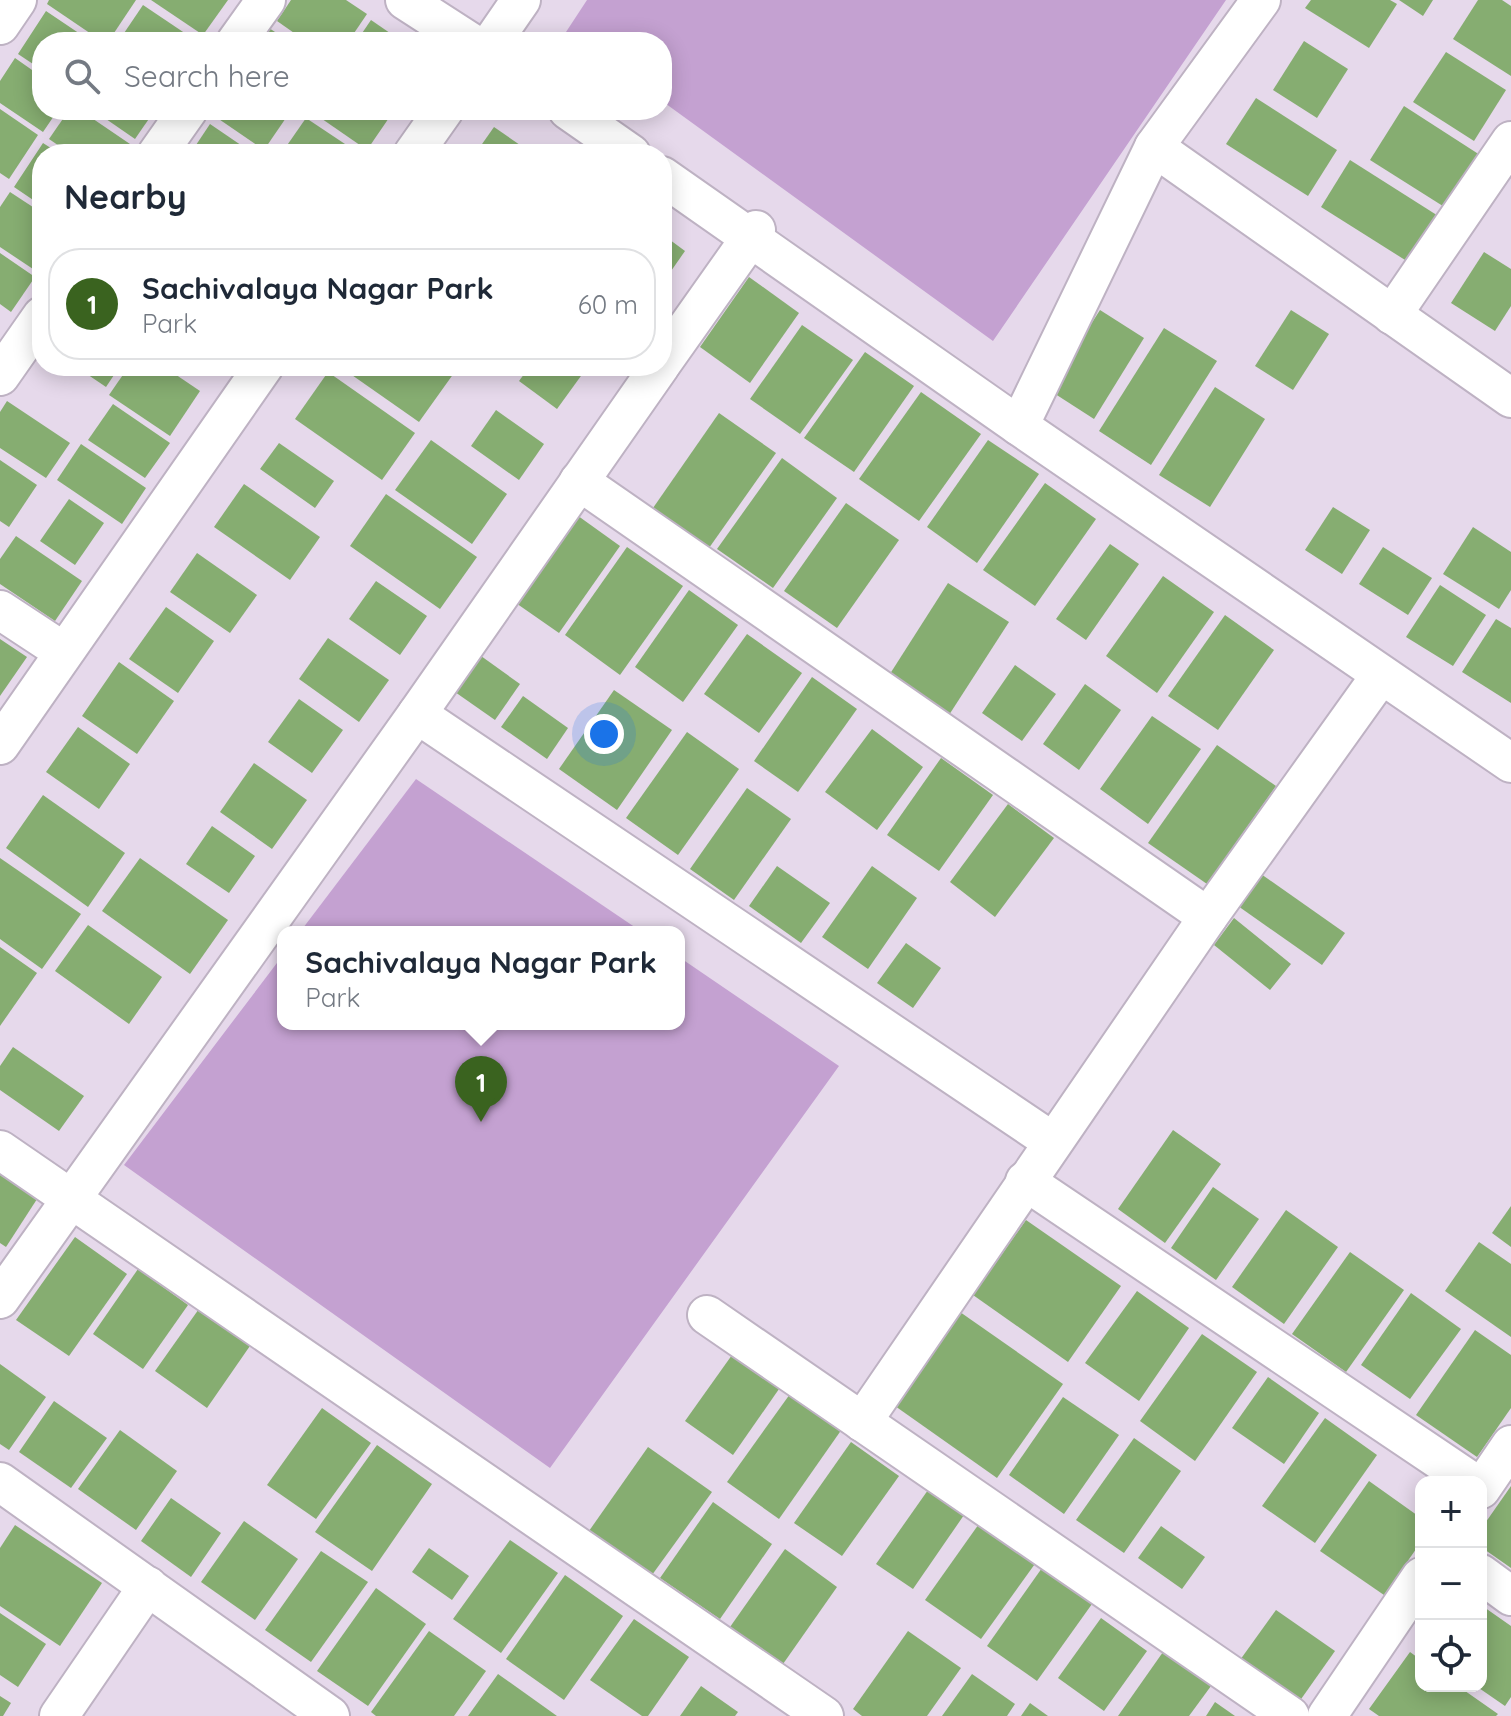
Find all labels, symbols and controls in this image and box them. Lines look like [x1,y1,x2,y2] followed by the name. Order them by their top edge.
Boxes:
[32,32,672,120] search box
[60,54,104,98] icon: search
[124,57,290,95] text: Search here
[64,175,187,218] text: Nearby
[142,269,493,307] text: Sachivalaya Nagar Park
[87,288,97,321] text: 1
[578,288,638,321] text: 60 m
[142,307,197,340] text: Park
[584,714,624,754] your location
[277,926,685,1030] popup
[305,943,657,981] text: Sachivalaya Nagar Park
[305,981,360,1014] text: Park
[455,1056,507,1122] pin: 1
[1415,1476,1487,1692] map controls
[1415,1476,1487,1548] button: +
[1415,1548,1487,1620] button: −
[1415,1620,1487,1692] button: locate

